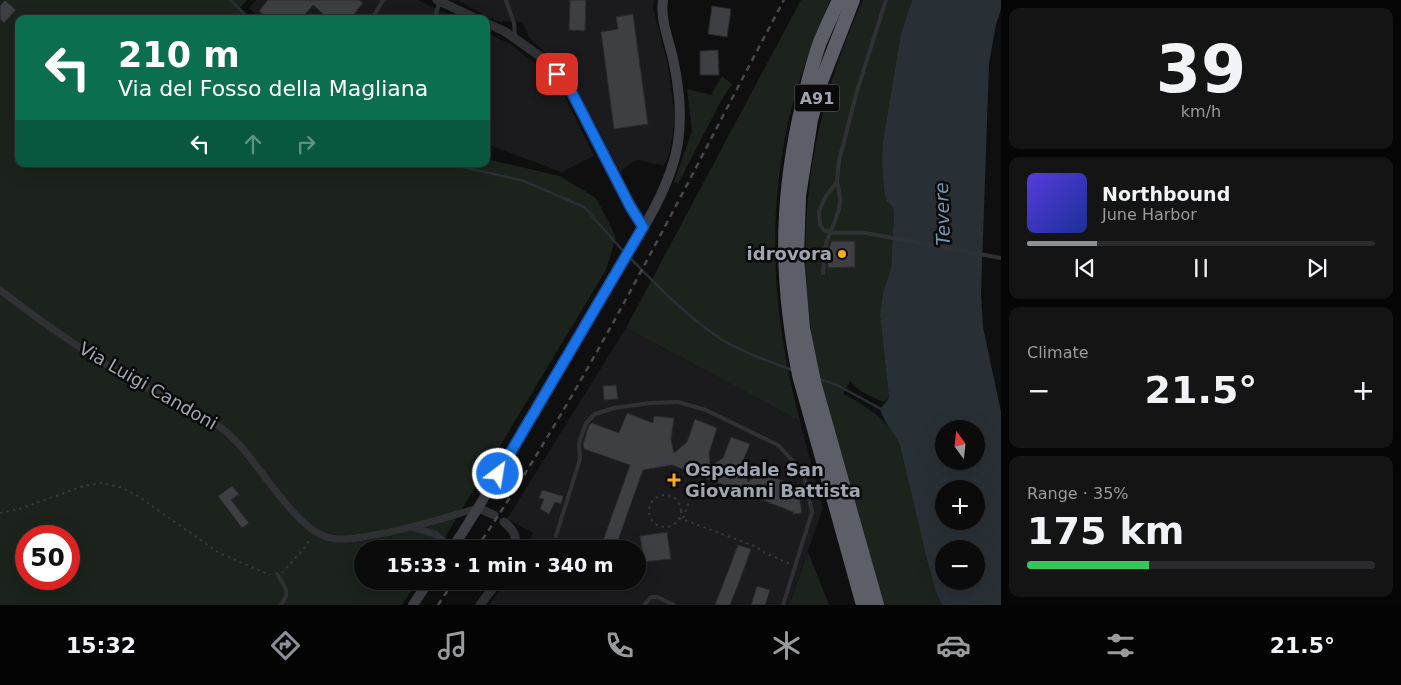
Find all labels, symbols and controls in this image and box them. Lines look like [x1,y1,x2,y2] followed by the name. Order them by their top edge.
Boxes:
[1156,32,1246,107] text: 39
[35,35,100,100] icon: left
[118,35,240,75] text: 210 m
[536,53,578,95] pin
[543,60,571,88] icon: arrive
[118,76,428,101] text: Via del Fosso della Magliana
[794,85,840,112] road number: A91
[1181,102,1221,121] text: km/h
[186,130,214,158] icon: left
[239,130,267,158] icon: ahead
[292,130,320,158] icon: right
[930,182,954,246] water label: Tevere
[1102,183,1230,205] text: Northbound
[1102,205,1197,224] text: June Harbor
[747,243,832,264] place label: idrovora
[836,248,848,260] marker: idrovora
[1071,254,1099,282] icon: previous
[1187,254,1215,282] icon: pause
[1303,254,1331,282] icon: next
[76,338,221,434] street label: Via Luigi Candoni
[1027,343,1089,362] text: Climate
[1145,368,1257,412] text: 21.5°
[1027,374,1050,407] text: −
[1352,374,1375,407] text: +
[935,420,985,470] north arrow
[935,420,985,590] map controls
[471,447,523,499] position arrow
[685,459,861,501] place label: Ospedale San Giovanni Battista
[667,473,681,487] marker: Ospedale San Giovanni Battista
[935,480,985,530] button: +
[1027,484,1129,503] text: Range · 35%
[1027,509,1184,553] text: 175 km
[15,525,80,590] speed limit sign: 50
[935,540,985,590] button: −
[386,554,614,576] text: 15:33 · 1 min · 340 m
[268,628,303,663] icon: directions
[435,628,470,663] icon: music
[602,628,637,663] icon: phone
[769,628,804,663] icon: climate
[936,628,971,663] icon: car
[1103,628,1138,663] icon: filters
[66,633,136,658] text: 15:32
[1270,633,1335,658] text: 21.5°

